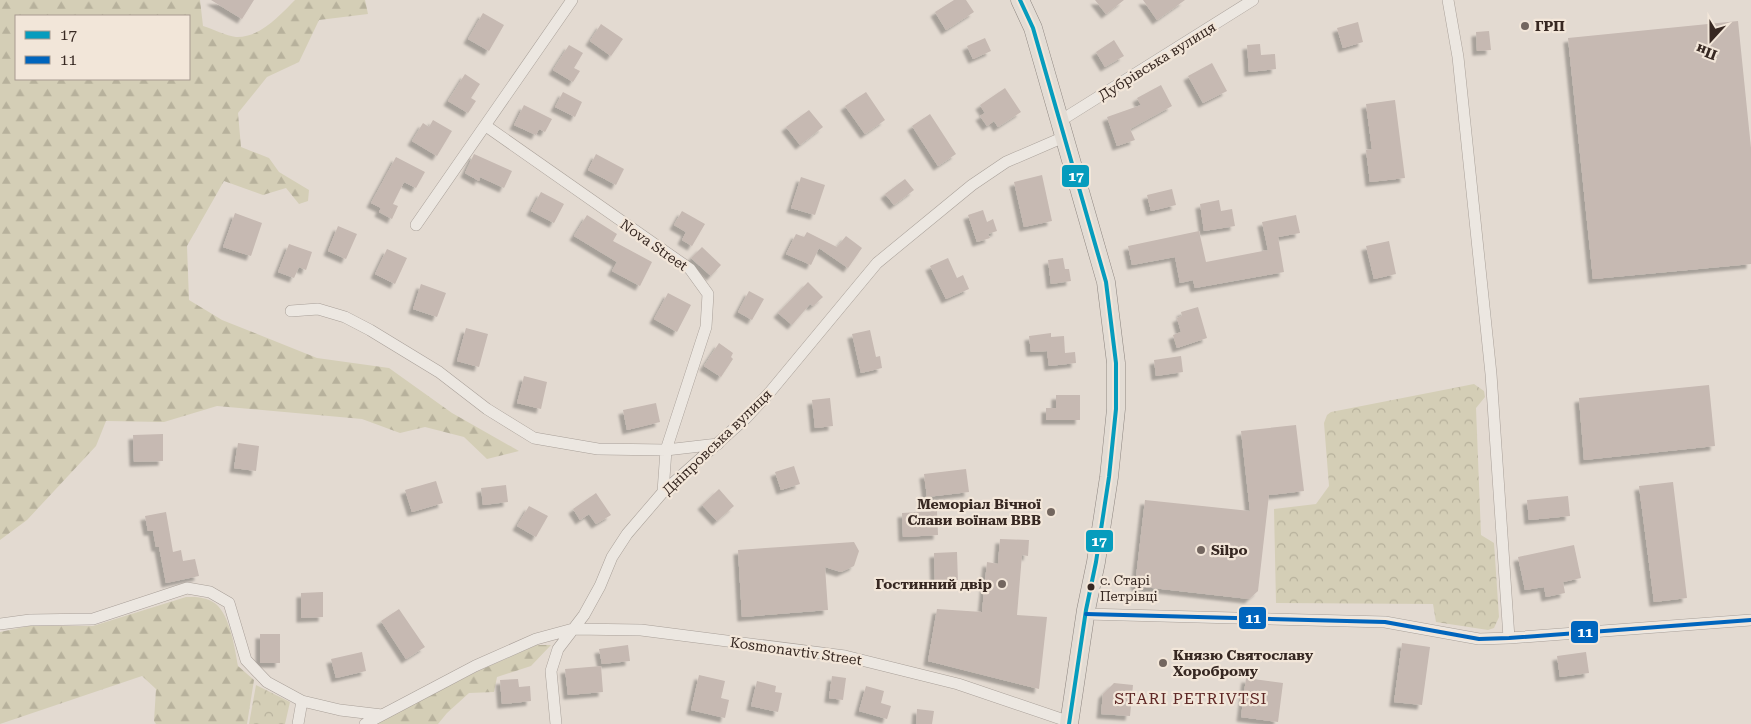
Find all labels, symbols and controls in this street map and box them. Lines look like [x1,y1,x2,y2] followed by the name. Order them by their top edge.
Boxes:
[15,15,190,80] legend
[1686,15,1736,65] north arrow
[1095,18,1219,104] street label: Дубрівська вулиця
[1535,18,1565,34] place label: ГРП
[1519,20,1531,32] marker: ГРП
[60,26,77,44] text: 17
[1693,41,1719,63] text: Пн
[60,51,77,69] text: 11
[1061,164,1090,188] line badge: 17
[1068,168,1084,184] text: 17
[617,216,691,274] street label: Nova Street
[659,386,775,498] street label: Дніпровська вулиця
[907,496,1041,528] place label: Меморіал Вічної Слави воїнам ВВВ
[1045,506,1057,518] marker: Меморіал Вічної Слави воїнам ВВВ
[1085,529,1114,553] line badge: 17
[1091,533,1107,549] text: 17
[1211,542,1248,558] place label: Silpo
[1195,544,1207,556] marker: Silpo
[1100,573,1158,604] place label: с. Старі Петрівці
[876,576,992,592] place label: Гостинний двір
[996,578,1008,590] marker: Гостинний двір
[1086,582,1096,592] marker: с. Старі Петрівці
[1238,606,1267,630] line badge: 11
[1245,610,1261,626] text: 11
[1570,620,1599,644] line badge: 11
[1577,624,1593,640] text: 11
[729,634,863,668] street label: Kosmonavtiv Street
[1173,647,1314,679] place label: Князю Святославу Хороброму
[1157,657,1169,669] marker: Князю Святославу Хороброму
[1114,689,1268,708] district label: STARI PETRIVTSI

